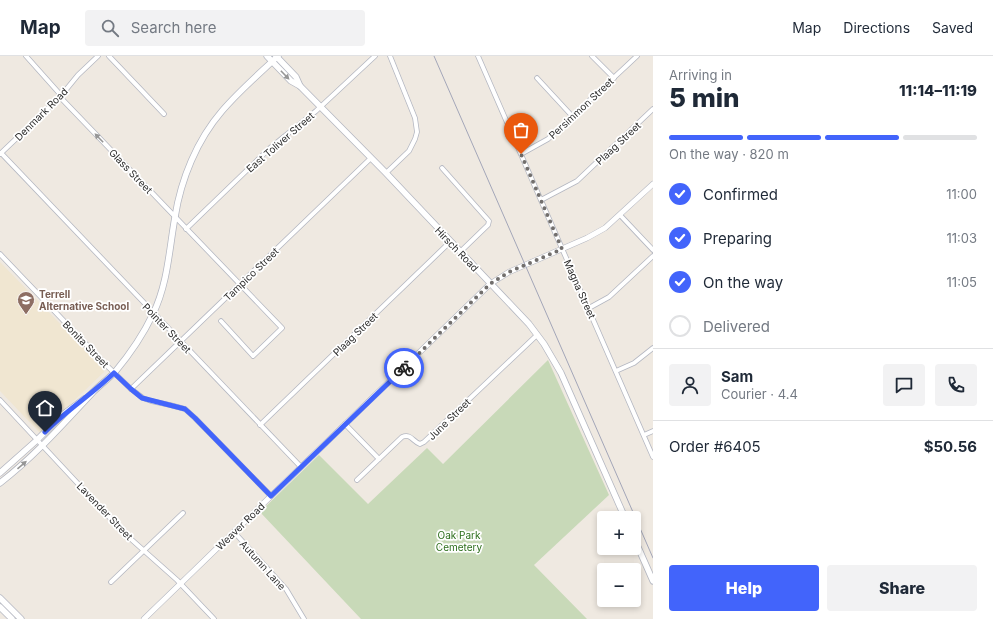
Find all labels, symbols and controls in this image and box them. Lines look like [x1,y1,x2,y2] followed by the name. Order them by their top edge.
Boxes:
[85,10,365,46] search box
[20,16,61,39] text: Map
[99,17,121,39] icon: search
[131,18,216,37] text: Search here
[792,19,821,36] text: Map
[843,19,910,36] text: Directions
[932,19,973,36] text: Saved
[669,67,732,83] text: Arriving in
[281,70,290,80] one-way arrow
[546,74,616,141] street label: Persimmon Street
[899,81,977,100] text: 11:14–11:19
[669,82,740,113] text: 5 min
[12,85,70,143] street label: Denmark Road
[244,109,317,175] street label: East Toliver Street
[504,113,538,154] pin
[510,119,532,141] icon: bag
[593,119,644,167] street label: Plaag Street
[94,133,104,143] one-way arrow
[107,146,156,196] street label: Glass Street
[669,146,789,162] text: On the way · 820 m
[669,183,691,205] icon: check
[703,185,778,204] text: Confirmed
[946,186,977,202] text: 11:00
[433,224,481,274] street label: Hirsch Road
[669,227,691,249] icon: check
[703,229,772,248] text: Preparing
[946,230,977,246] text: 11:03
[221,244,281,303] street label: Tampico Street
[562,258,599,321] street label: Magna Street
[669,271,691,293] icon: check
[703,273,783,292] text: On the way
[947,274,977,290] text: 11:05
[39,288,129,312] place label: Terrell Alternative School
[16,290,36,315] school or university icon: Terrell Alternative School
[140,301,194,356] street label: Pointer Street
[330,309,380,358] street label: Plaag Street
[703,317,770,336] text: Delivered
[61,318,112,371] street label: Bonita Street
[384,348,424,388] courier
[393,357,415,379] icon: bike
[669,364,711,406] button: person
[883,364,925,406] button: chat
[935,364,977,406] button: phone
[721,367,753,386] text: Sam
[721,386,798,402] text: Courier · 4.4
[28,391,62,432] pin
[425,395,473,442] street label: June Street
[34,397,56,419] icon: home
[669,437,761,456] text: Order #6405
[924,437,977,456] text: $50.56
[17,460,27,469] one-way arrow
[75,480,136,543] street label: Lavender Street
[213,500,267,552] street label: Weaver Road
[597,511,641,607] map controls
[597,511,641,555] button: +
[436,529,483,553] park label: Oak Park Cemetery
[238,538,288,592] street label: Autumn Lane
[597,563,641,607] button: −
[669,565,819,611] button: Help
[827,565,977,611] button: Share

